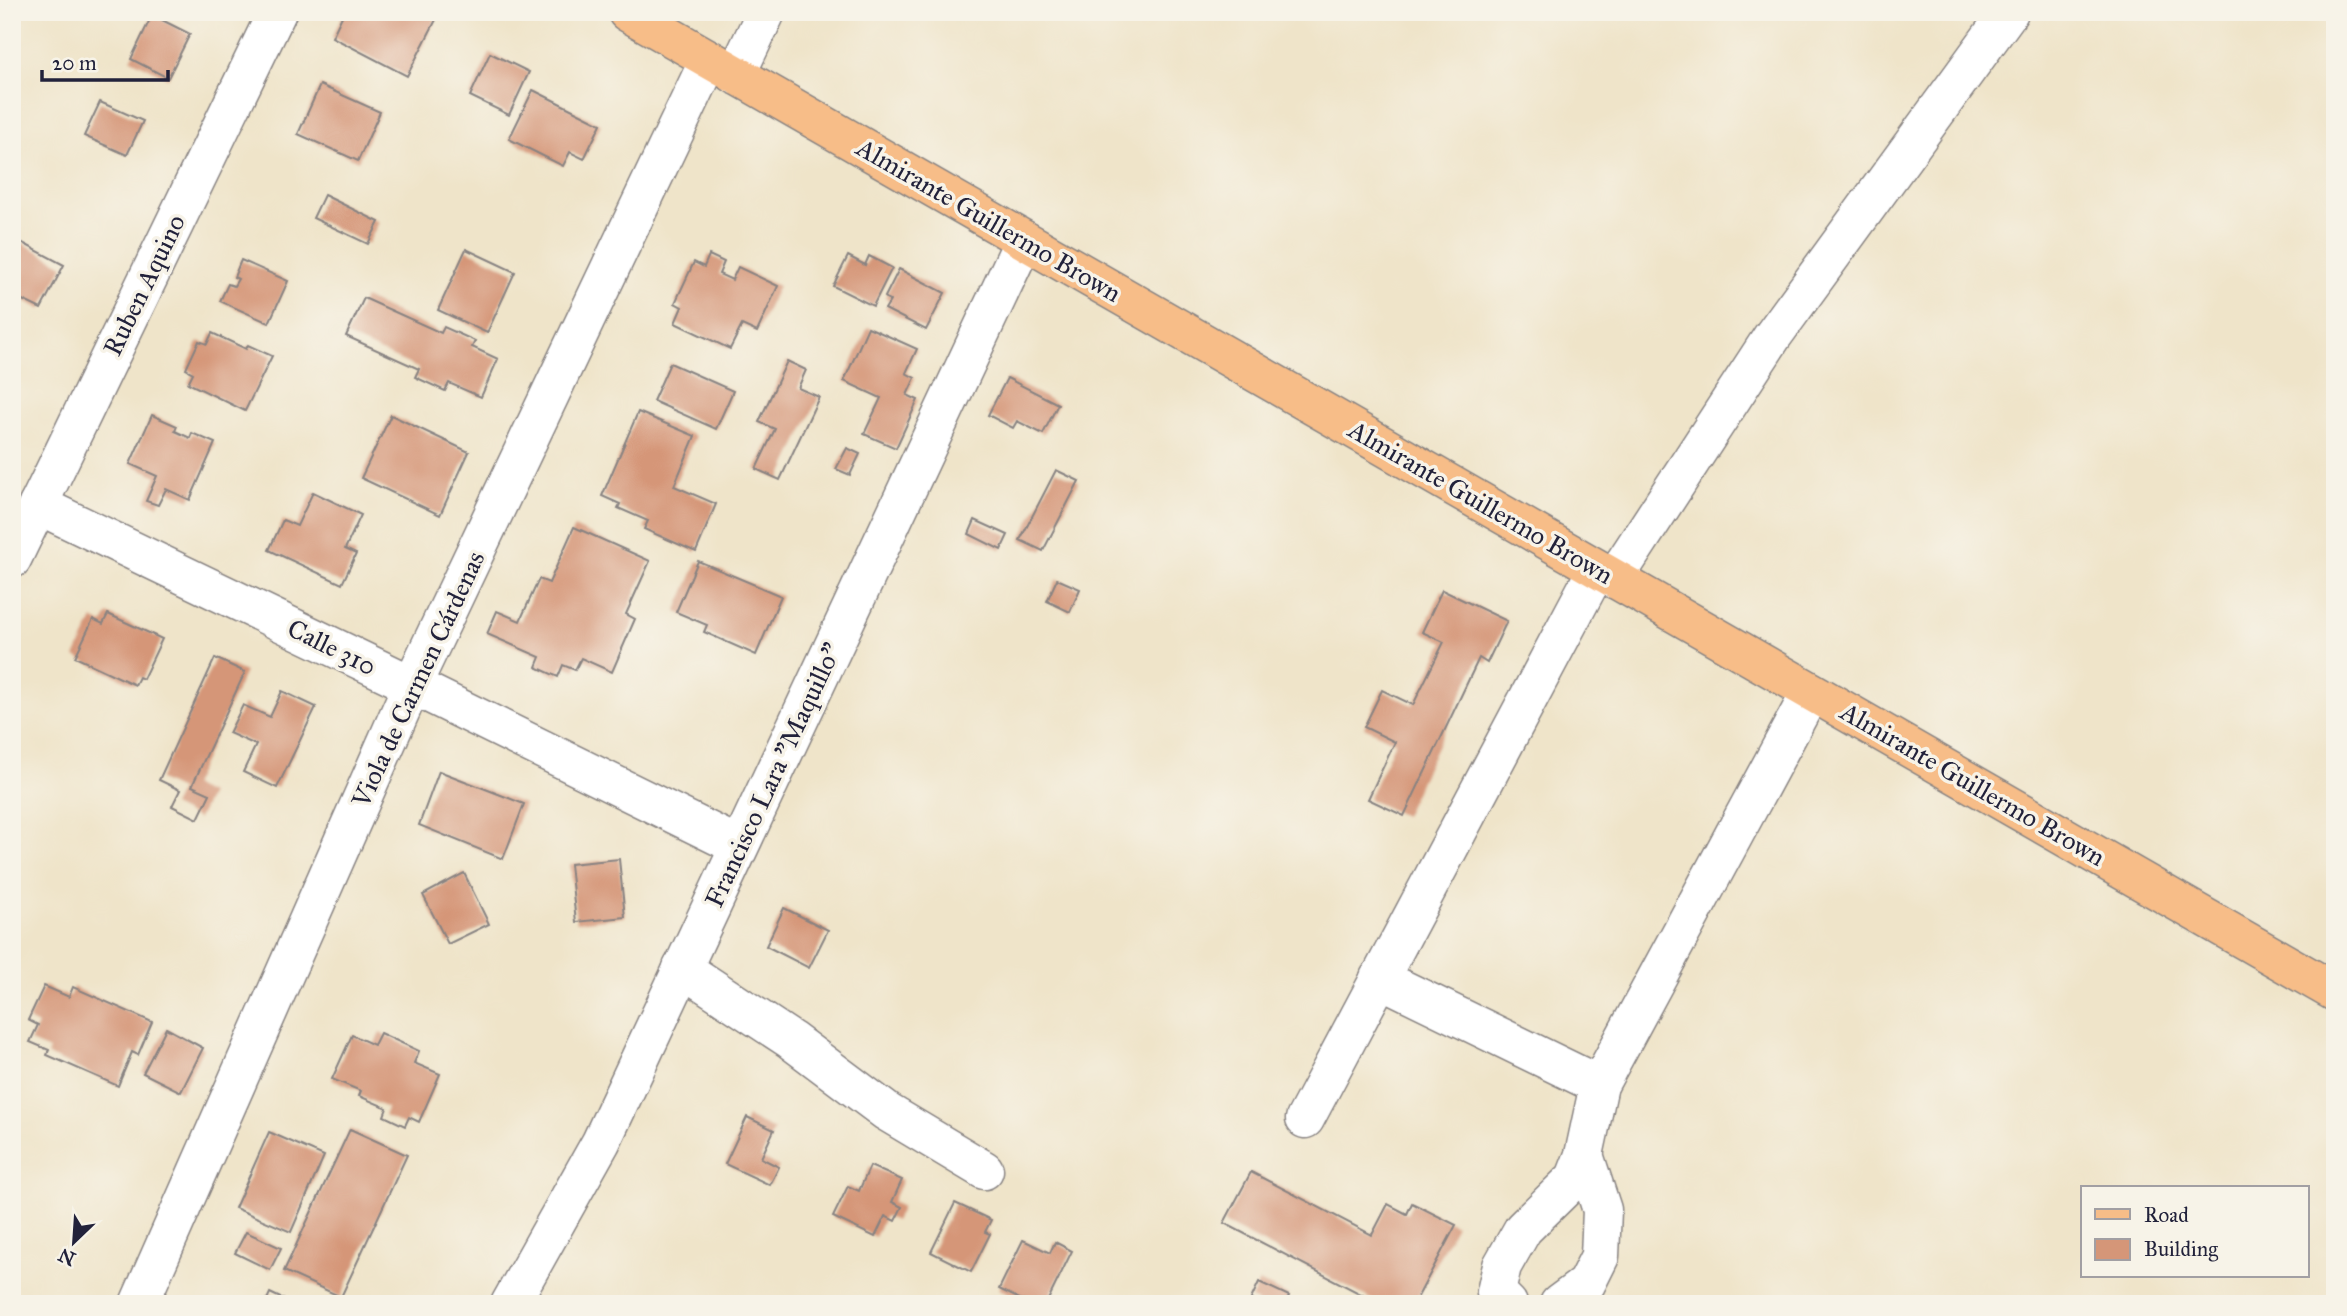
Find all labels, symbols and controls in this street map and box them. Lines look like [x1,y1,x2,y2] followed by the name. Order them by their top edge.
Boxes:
[42,38,168,82] scale bar
[52,50,97,76] text: 20 m
[850,131,1127,309] street label: Almirante Guillermo Brown
[96,209,192,361] street label: Ruben Aquino
[1342,413,1619,591] street label: Almirante Guillermo Brown
[344,546,491,813] street label: Viola de Carmen Cárdenas
[282,612,382,682] street label: Calle 310
[698,638,848,912] street label: Francisco Lara "Maquillo"
[1834,695,2111,873] street label: Almirante Guillermo Brown
[2081,1186,2308,1278] legend
[2144,1202,2189,1228] text: Road
[38,1208,108,1278] north arrow
[2144,1236,2218,1262] text: Building
[55,1243,79,1271] text: N

